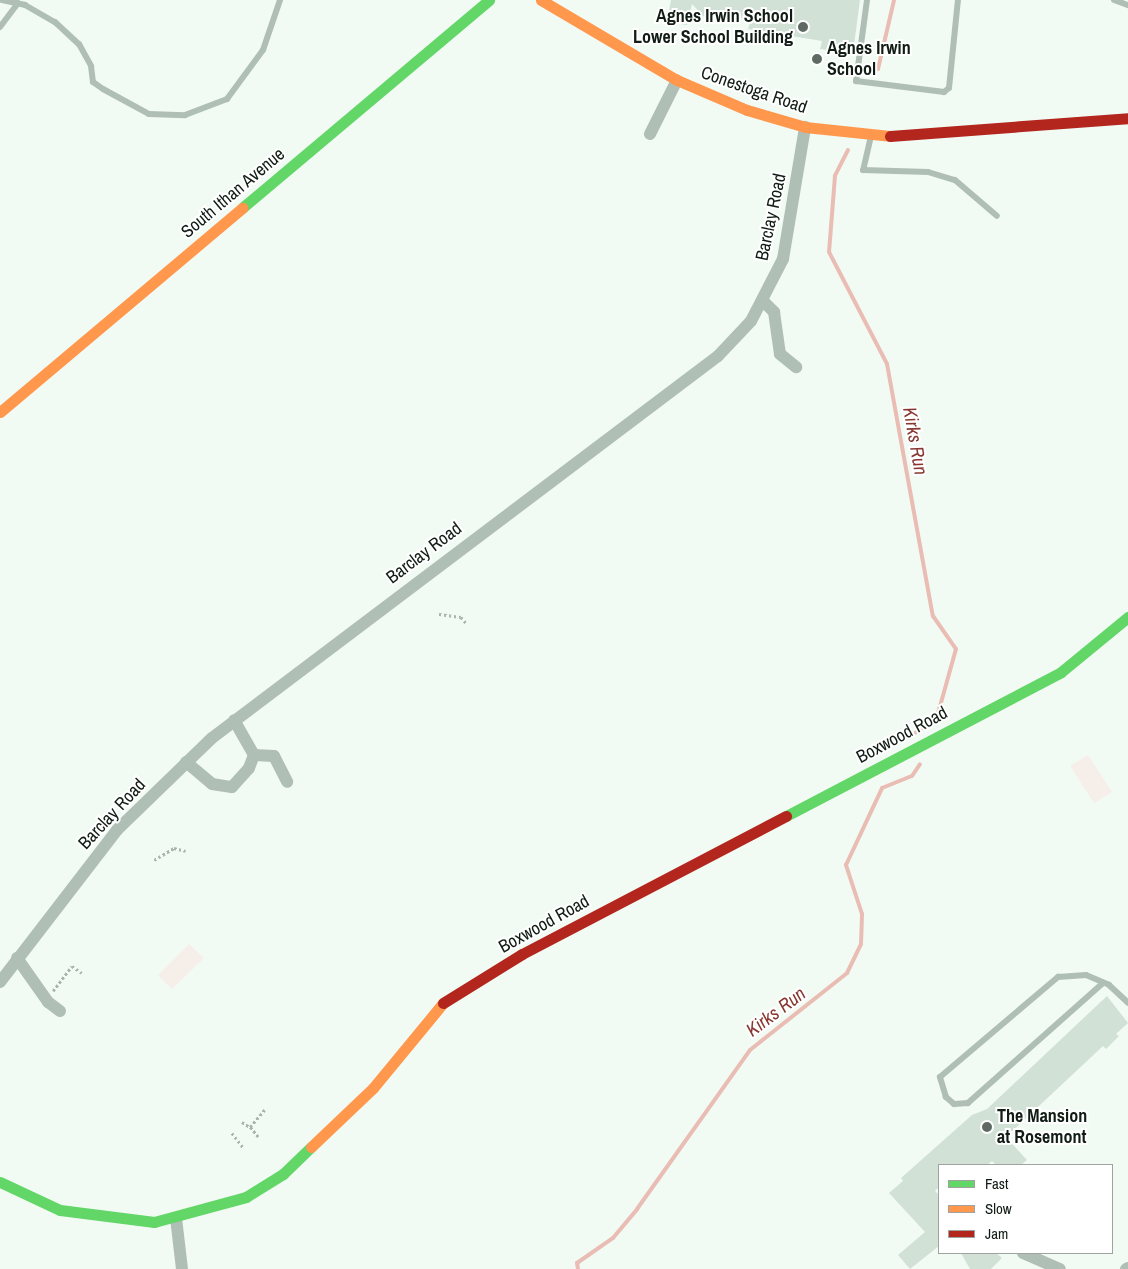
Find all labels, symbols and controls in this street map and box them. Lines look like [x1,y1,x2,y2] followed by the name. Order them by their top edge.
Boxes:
[633,6,793,48] place label: Agnes Irwin School Lower School Building
[797,21,809,33] marker: Agnes Irwin School Lower School Building
[827,38,911,80] place label: Agnes Irwin School
[811,53,823,65] marker: Agnes Irwin School
[698,62,810,118] street label: Conestoga Road
[176,143,290,243] street label: South Ithan Avenue
[751,171,791,263] street label: Barclay Road
[898,405,932,477] water label: Kirks Run
[382,518,466,588] street label: Barclay Road
[853,702,951,768] street label: Boxwood Road
[74,774,150,854] street label: Barclay Road
[495,890,593,958] street label: Boxwood Road
[742,982,810,1042] water label: Kirks Run
[997,1106,1087,1148] place label: The Mansion at Rosemont
[981,1121,993,1133] marker: The Mansion at Rosemont
[938,1164,1113,1254] legend
[985,1173,1008,1194] text: Fast
[985,1198,1012,1219] text: Slow
[985,1223,1008,1244] text: Jam

